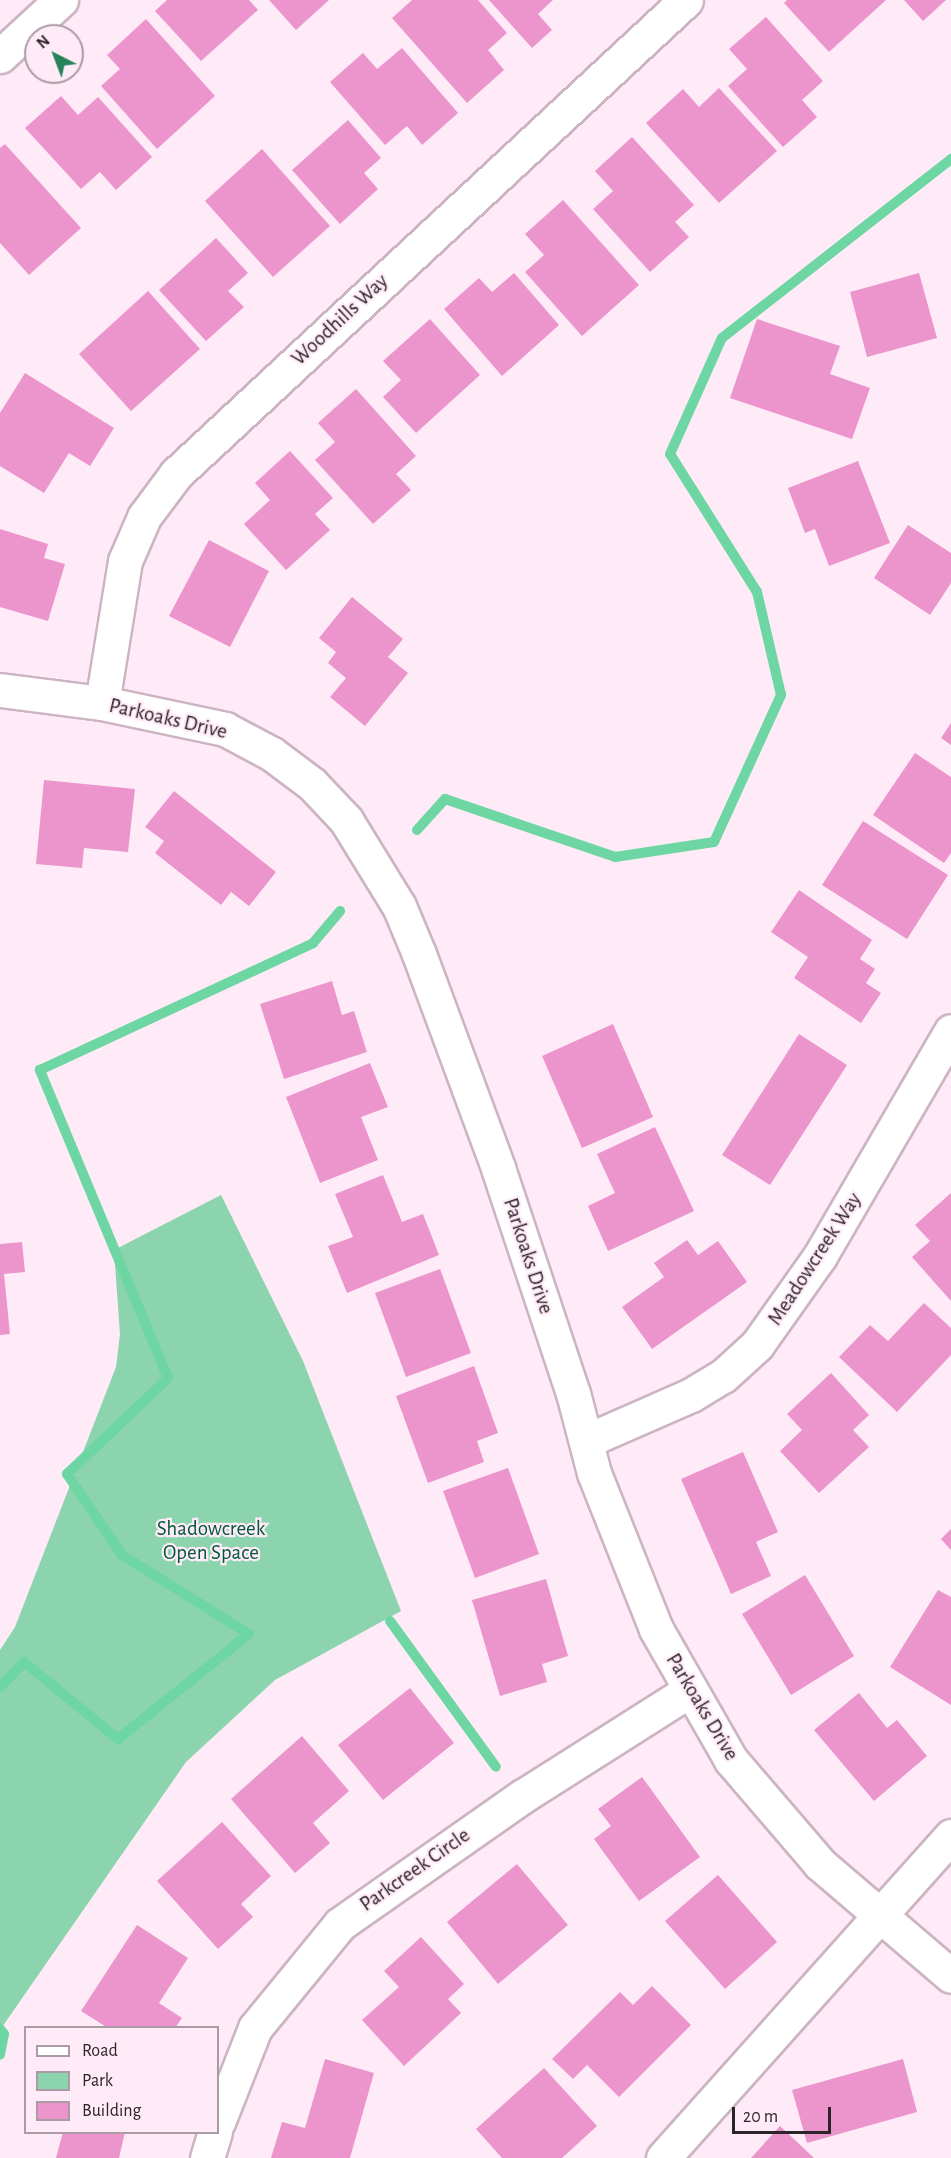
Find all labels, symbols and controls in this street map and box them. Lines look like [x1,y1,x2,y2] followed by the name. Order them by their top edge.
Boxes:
[24,24,84,84] north arrow
[34,32,53,52] text: N
[286,269,394,371] street label: Woodhills Way
[107,693,229,745] street label: Parkoaks Drive
[763,1188,867,1330] street label: Meadowcreek Way
[497,1195,559,1317] street label: Parkoaks Drive
[157,1516,265,1566] park label: Shadowcreek Open Space
[660,1649,744,1765] street label: Parkoaks Drive
[355,1823,475,1917] street label: Parkcreek Circle
[24,2026,219,2134] legend
[82,2042,118,2060] text: Road
[82,2072,113,2090] text: Park
[735,2095,834,2133] scale bar
[82,2102,141,2120] text: Building
[743,2108,778,2126] text: 20 m

